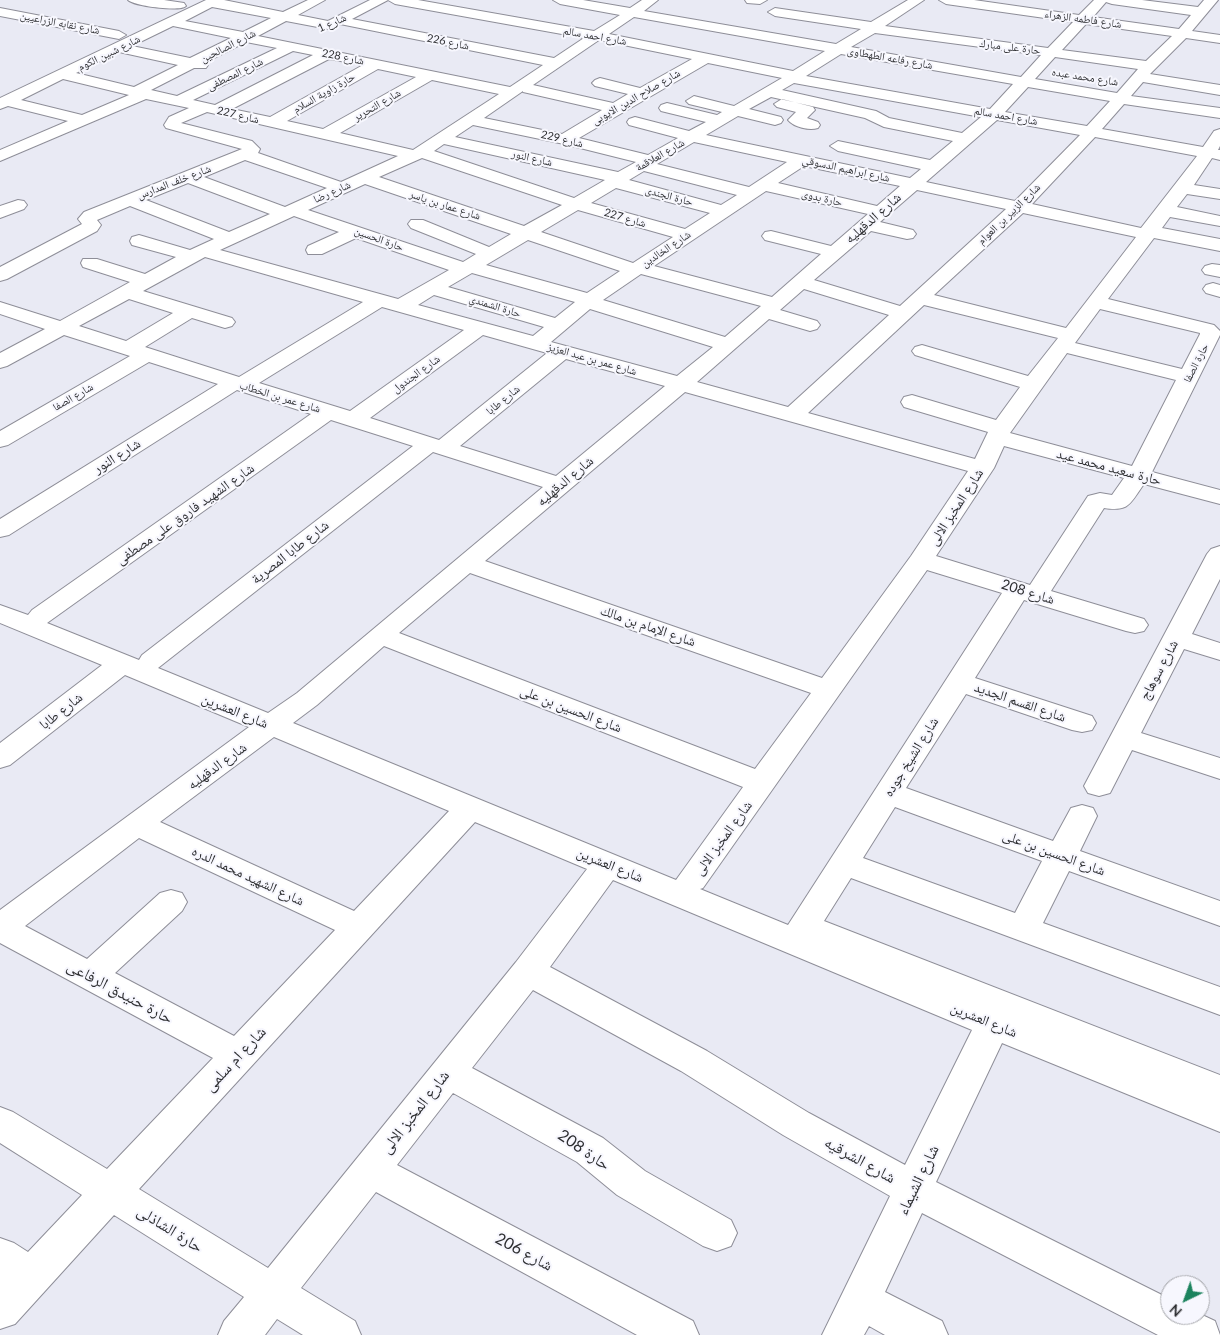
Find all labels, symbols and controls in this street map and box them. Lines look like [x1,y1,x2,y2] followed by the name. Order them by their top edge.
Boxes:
[1044,7,1122,31] street label: شارع فاطمه الزهراء
[19,9,101,37] street label: شارع نقابه الزراعيين
[316,11,348,35] street label: شارع 1
[562,24,628,48] street label: شارع احمد سالم
[198,26,258,66] street label: شارع الصالحين
[426,31,470,53] street label: شارع 226
[76,32,142,74] street label: شارع شبين الكوم
[979,37,1041,57] street label: حارة على مبارك
[846,44,934,72] street label: شارع رفاعه الطهطاوى
[321,46,365,68] street label: شارع 228
[205,55,265,93] street label: شارع المصطفى
[1051,65,1119,89] street label: شارع محمد عبده
[589,66,683,128] street label: شارع صلاح الدين الايوبى
[291,70,357,116] street label: حارة زاوية السلام
[351,86,403,124] street label: شارع التحرير
[216,104,260,126] street label: شارع 227
[973,104,1039,128] street label: شارع احمد سالم
[540,128,584,150] street label: شارع 229
[633,136,687,174] street label: شارع العلاقمة
[510,147,554,169] street label: شارع النور
[801,153,891,185] street label: شارع ابراهيم الدسوقي
[135,162,213,202] street label: شارع خلف المدارس
[311,178,353,206] street label: شارع رضا
[975,181,1043,247] street label: شارع الزبير بن العوام
[644,183,694,209] street label: حارة الجندى
[408,187,482,223] street label: شارع عمار بن ياسر
[800,187,844,209] street label: حارة بدوى
[841,189,905,247] street label: شارع الدقهليه
[603,206,647,230] street label: شارع 227
[353,224,405,254] street label: حارة الحسين
[639,228,693,270] street label: شارع الخالدين
[468,292,522,320] street label: حارة الشمندي
[546,340,638,378] street label: شارع عمر بن عبد العزيز
[1181,341,1211,385] street label: حارة الصفا
[389,352,443,396] street label: شارع الجندول
[238,378,322,416] street label: شارع عمر بن الخطاب
[51,380,95,414] street label: شارع الصفا
[483,382,523,418] street label: شارع طابا
[90,435,144,477] street label: شارع النور
[1055,445,1163,489] street label: حارة سعيد محمد عيد
[533,452,597,510] street label: شارع الدقهليه
[113,460,257,568] street label: شارع الشهيد فاروق على مصطفى
[925,465,987,549] street label: شارع المخبز الالى
[248,517,332,587] street label: شارع طابا المصرية
[999,576,1057,608] street label: شارع 208
[598,602,698,650] street label: شارع الإمام بن مالك
[1136,637,1182,703] street label: شارع سوهاج
[972,678,1068,726] street label: شارع القسم الجديد
[518,682,624,736] street label: شارع الحسين بن على
[36,689,86,733] street label: شارع طابا
[199,690,271,732] street label: شارع العشرين
[880,714,942,800] street label: شارع الشيخ جوده
[184,739,250,793] street label: شارع الدقهليه
[690,797,756,879] street label: شارع المخبز الالى
[1001,827,1107,879] street label: شارع الحسين بن على
[189,843,307,909] street label: شارع الشهيد محمد الدره
[574,844,646,886] street label: شارع العشرين
[64,956,176,1028] street label: حارة حنيدق الرفاعى
[948,999,1020,1041] street label: شارع العشرين
[200,1022,270,1096] street label: شارع ام سلمى
[376,1066,454,1158] street label: شارع المخبز الالى
[554,1126,614,1174] street label: حارة 208
[821,1133,899,1187] street label: شارع الشرقيه
[893,1142,943,1218] street label: شارع الشيماء
[134,1201,206,1257] street label: حارة الشاذلى
[492,1229,556,1275] street label: شارع 206
[1160,1275,1210,1325] north arrow
[1166,1301,1185,1321] text: N

